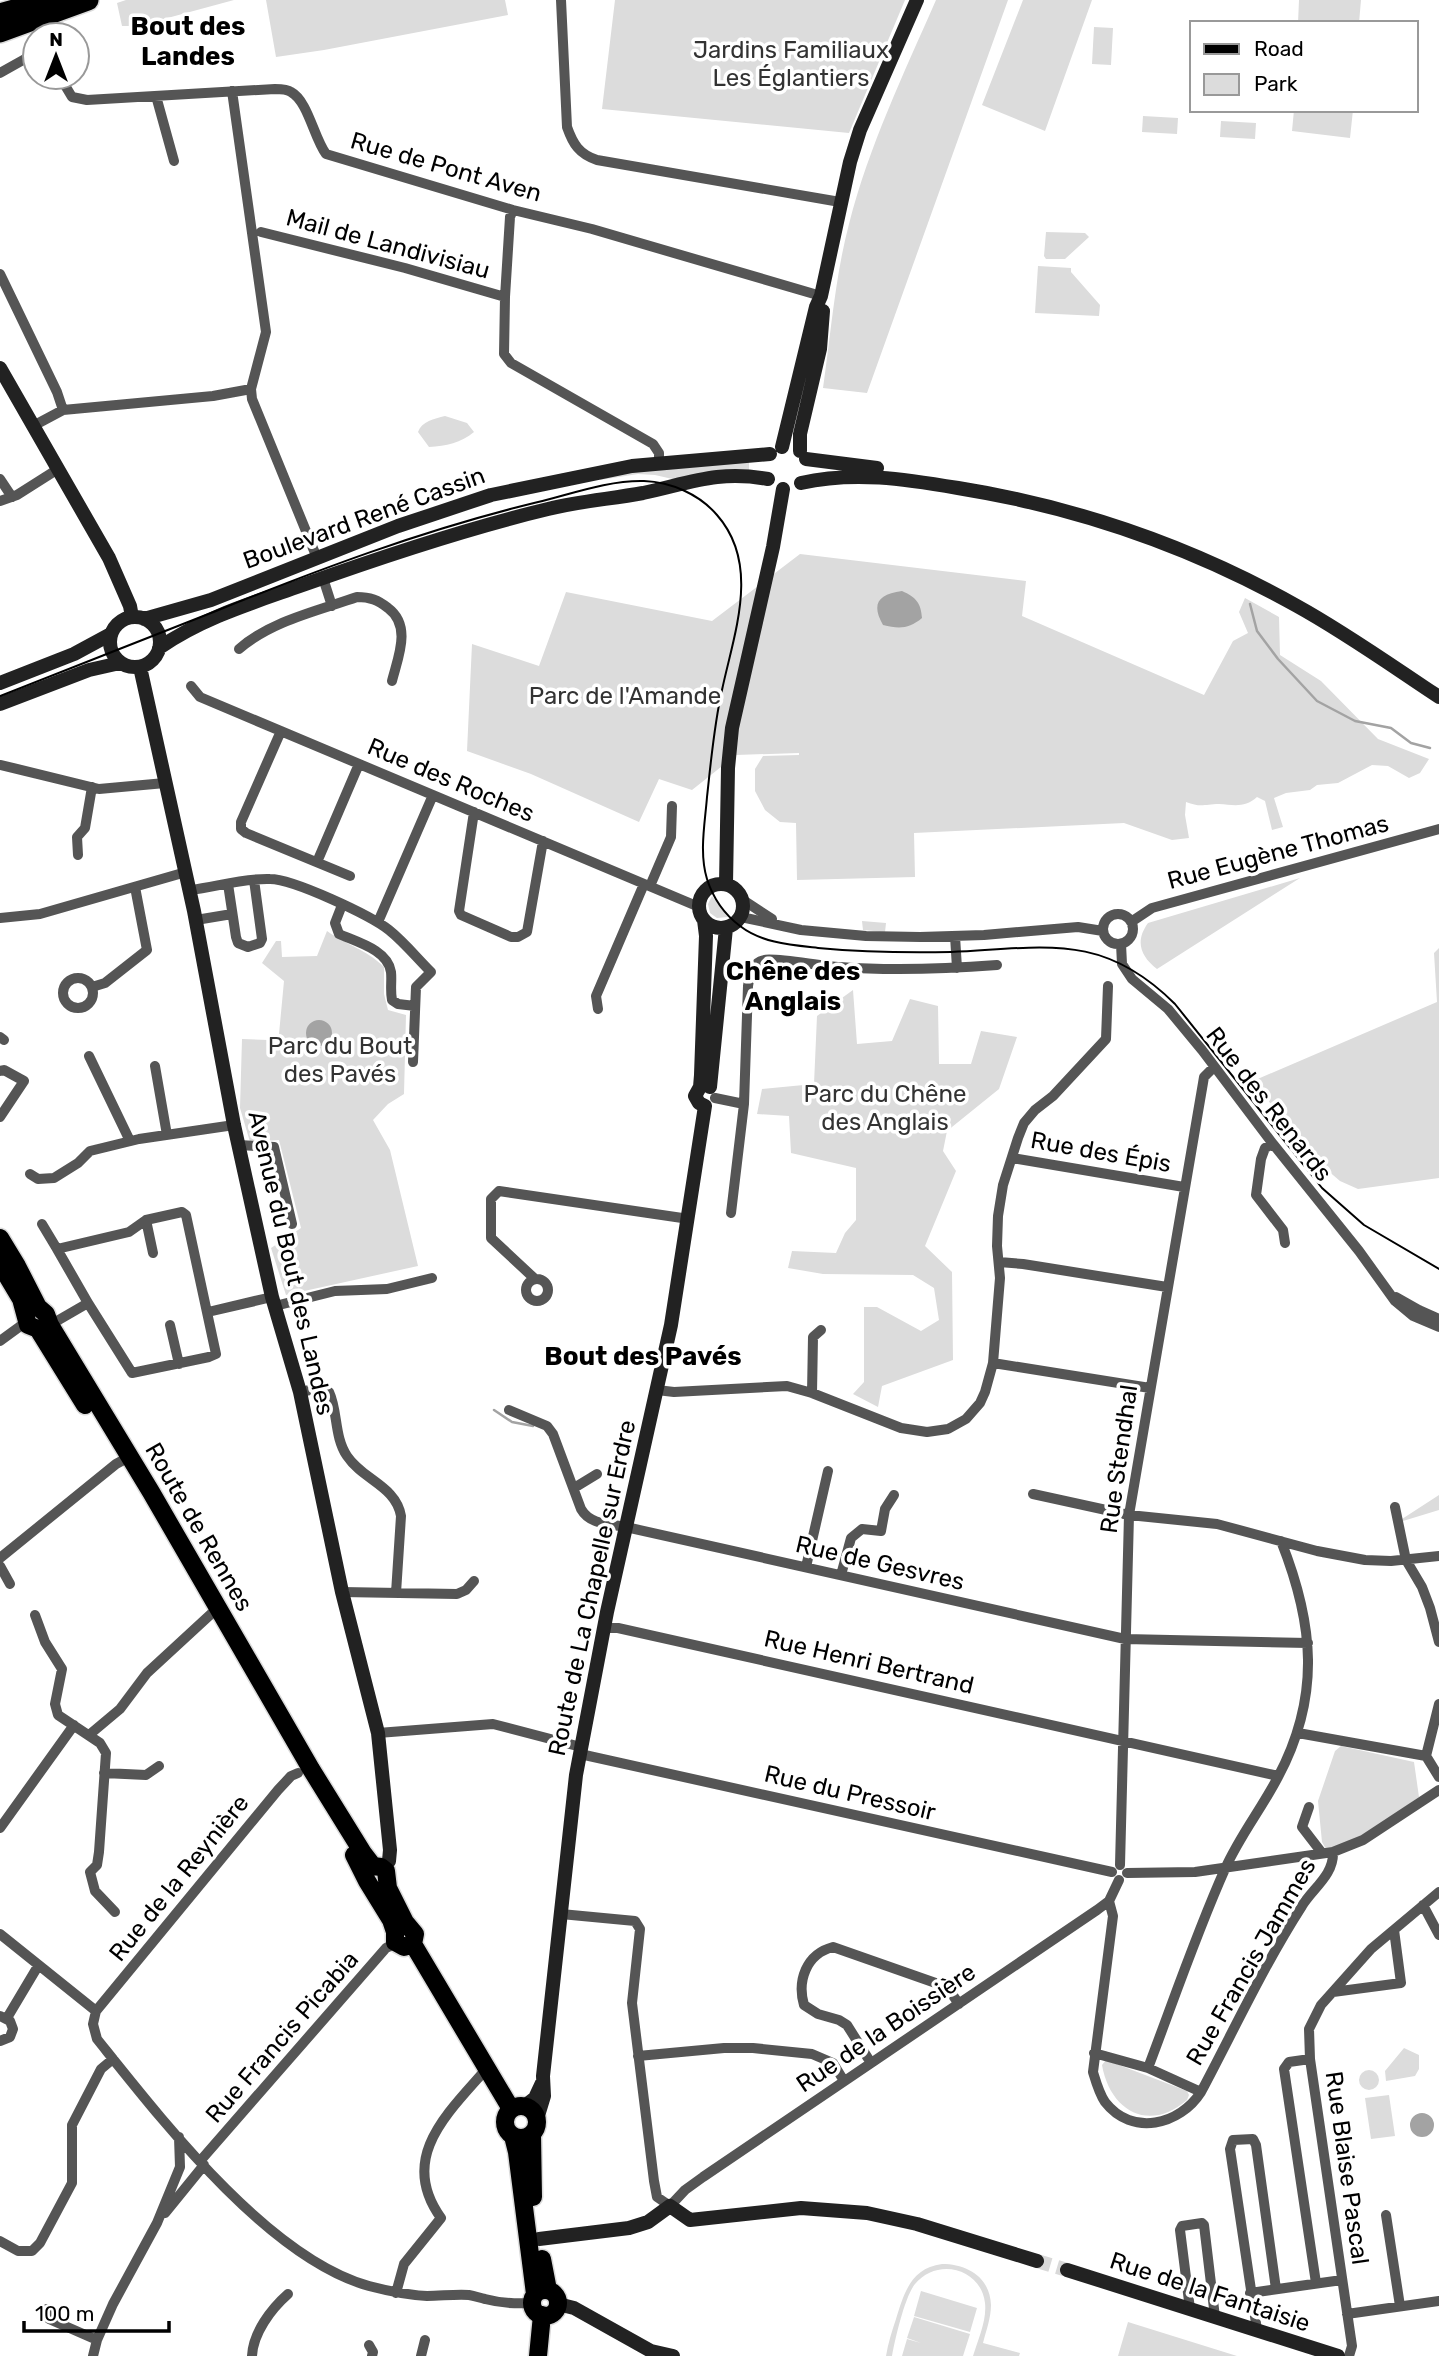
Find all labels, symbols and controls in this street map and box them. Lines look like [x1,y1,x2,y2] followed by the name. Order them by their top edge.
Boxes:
[131,11,245,72] district label: Bout des Landes
[21,21,91,91] north arrow
[1190,21,1418,112] legend
[49,28,63,51] text: N
[693,36,889,92] park label: Jardins Familiaux Les Églantiers
[1254,36,1304,61] text: Road
[1254,71,1298,96] text: Park
[347,126,545,208] street label: Rue de Pont Aven
[283,203,493,285] street label: Mail de Landivisiau
[239,461,489,575] street label: Boulevard René Cassin
[529,682,721,710] park label: Parc de l'Amande
[363,732,539,828] street label: Rue des Roches
[1164,809,1392,895] street label: Rue Eugène Thomas
[726,956,860,1017] district label: Chêne des Anglais
[1200,1021,1338,1187] street label: Rue des Renards
[268,1032,412,1088] park label: Parc du Bout des Pavés
[803,1080,967,1136] park label: Parc du Chêne des Anglais
[242,1108,340,1418] street label: Avenue du Bout des Landes
[1029,1126,1173,1178] street label: Rue des Épis
[544,1341,742,1372] district label: Bout des Pavés
[1095,1383,1143,1535] street label: Rue Stendhal
[543,1418,641,1758] street label: Route de La Chapelle sur Erdre
[139,1438,259,1616] street label: Route de Rennes
[793,1530,967,1596] street label: Rue de Gesvres
[761,1624,977,1700] street label: Rue Henri Bertrand
[762,1760,938,1826] street label: Rue du Pressoir
[103,1789,255,1967] street label: Rue de la Reynière
[1180,1854,1322,2070] street label: Rue Francis Jammes
[200,1946,364,2128] street label: Rue Francis Picabia
[791,1958,981,2098] street label: Rue de la Boissière
[1320,2070,1374,2266] street label: Rue Blaise Pascal
[1106,2246,1314,2338] street label: Rue de la Fantaisie
[24,2290,170,2334] scale bar
[35,2301,94,2326] text: 100 m

